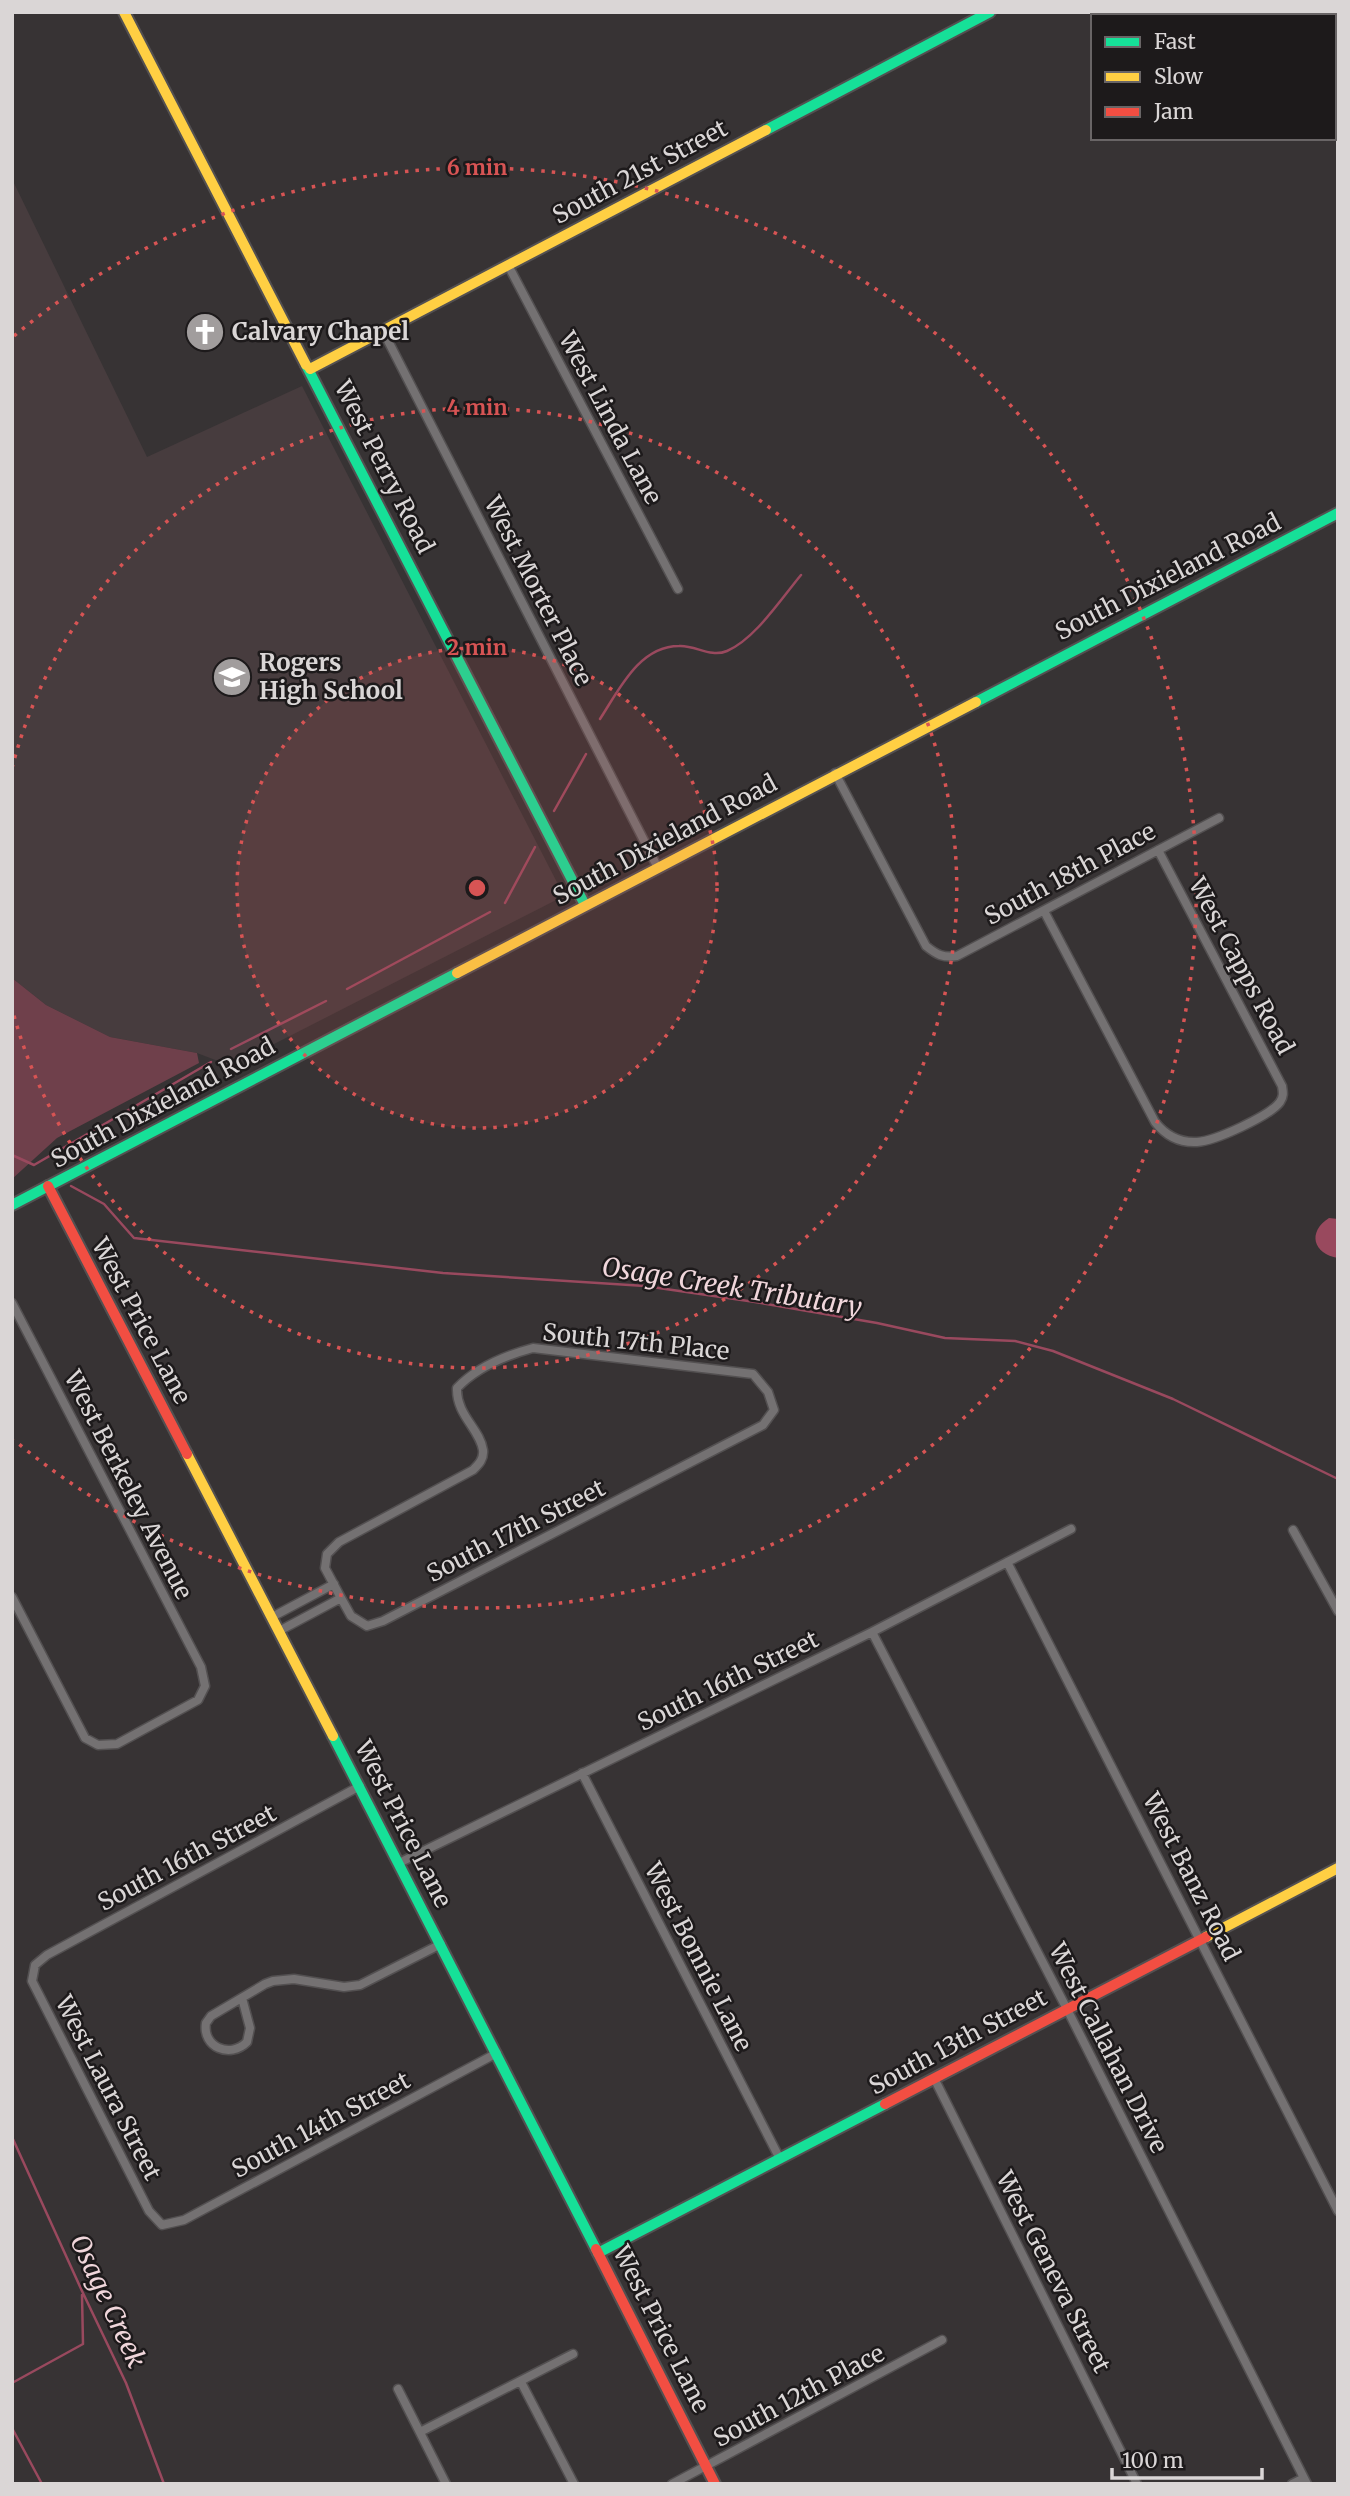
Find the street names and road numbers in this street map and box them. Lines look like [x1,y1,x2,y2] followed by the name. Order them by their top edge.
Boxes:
[547,112,733,231] street label: South 21st Street
[551,325,669,509] street label: West Linda Lane
[327,374,441,558] street label: West Perry Road
[477,490,600,691] street label: West Morter Place
[1050,506,1286,647] street label: South Dixieland Road
[547,767,782,912] street label: South Dixieland Road
[979,815,1161,932] street label: South 18th Place
[1181,871,1301,1060] street label: West Capps Road
[45,1030,280,1175] street label: South Dixieland Road
[84,1232,198,1409] street label: West Price Lane
[541,1316,731,1367] street label: South 17th Place
[57,1364,200,1604] street label: West Berkeley Avenue
[421,1472,611,1589] street label: South 17th Street
[632,1623,824,1738] street label: South 16th Street
[348,1734,459,1913] street label: West Price Lane
[1135,1787,1247,1966] street label: West Banz Road
[92,1797,282,1918] street label: South 16th Street
[637,1856,759,2056] street label: West Bonnie Lane
[1042,1937,1175,2158] street label: West Callahan Drive
[863,1981,1053,2102] street label: South 13th Street
[48,1989,169,2186] street label: West Laura Street
[226,2064,416,2185] street label: South 14th Street
[989,2165,1118,2378] street label: West Geneva Street
[606,2239,717,2418] street label: West Price Lane
[708,2337,890,2454] street label: South 12th Place

